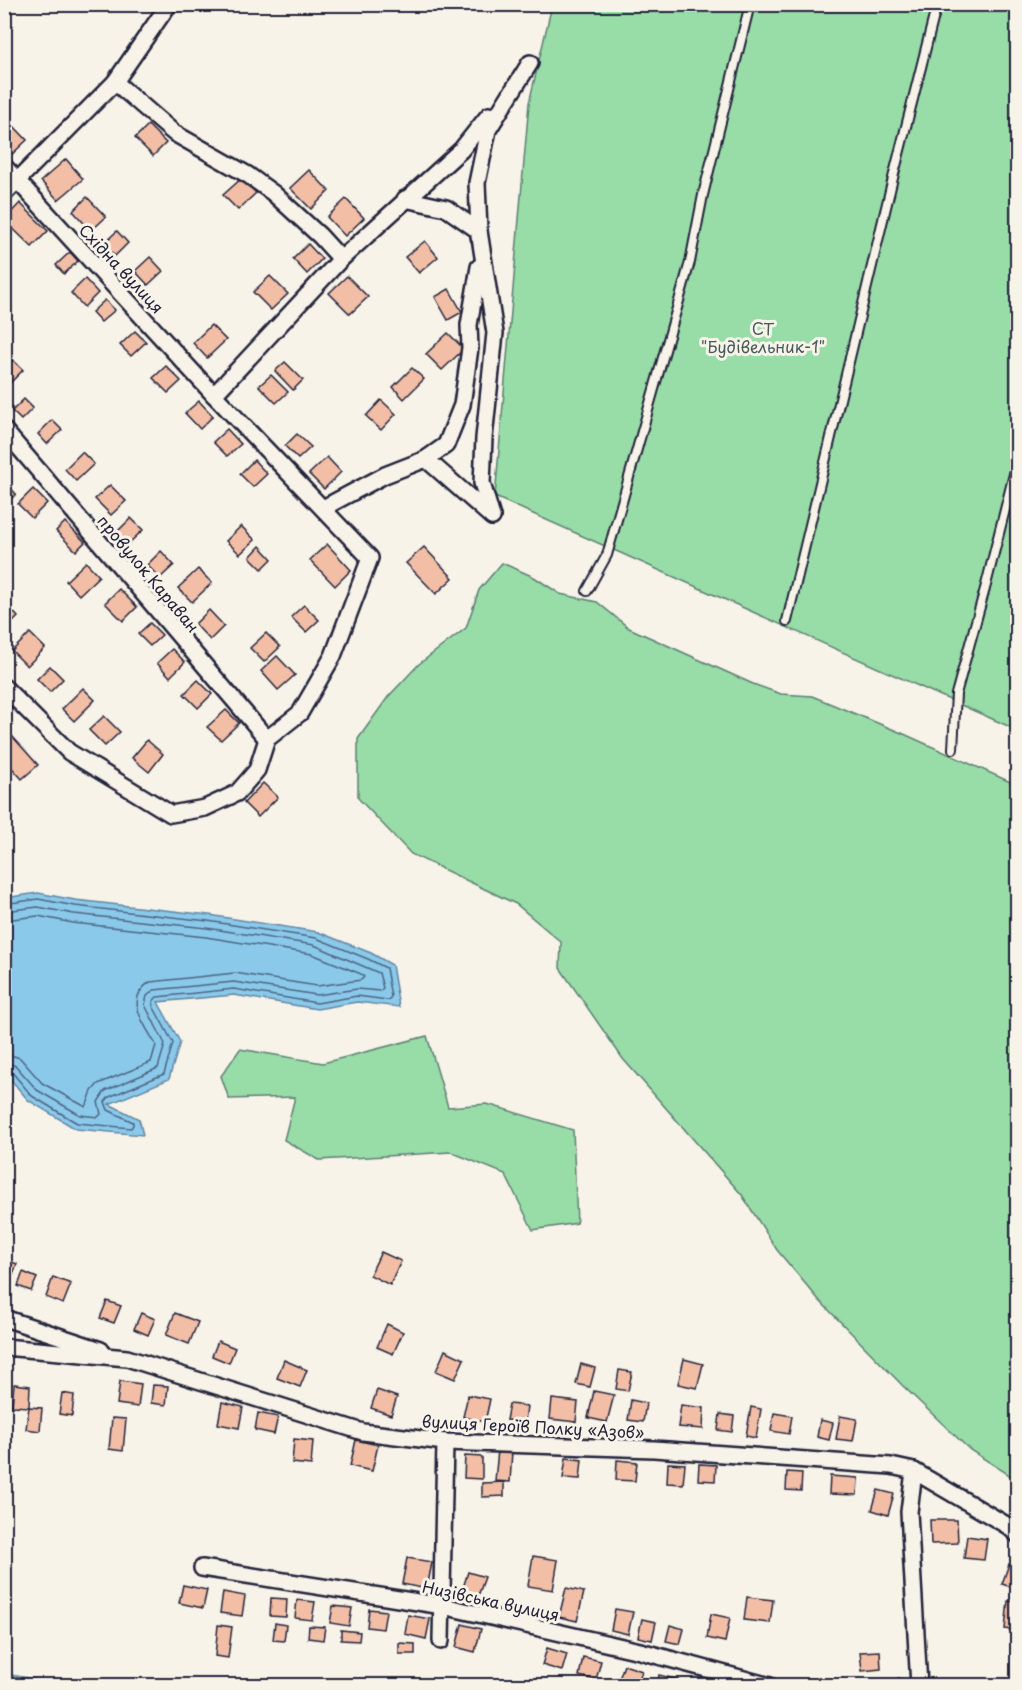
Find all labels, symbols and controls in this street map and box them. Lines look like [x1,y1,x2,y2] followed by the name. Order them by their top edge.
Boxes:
[74,218,170,318] street label: Східна вулиця
[701,316,825,358] park label: СТ "Будівельник-1"
[93,509,205,637] street label: провулок Караван
[421,1408,645,1444] street label: вулиця Героїв Полку «Азов»
[420,1574,562,1626] street label: Низівська вулиця

